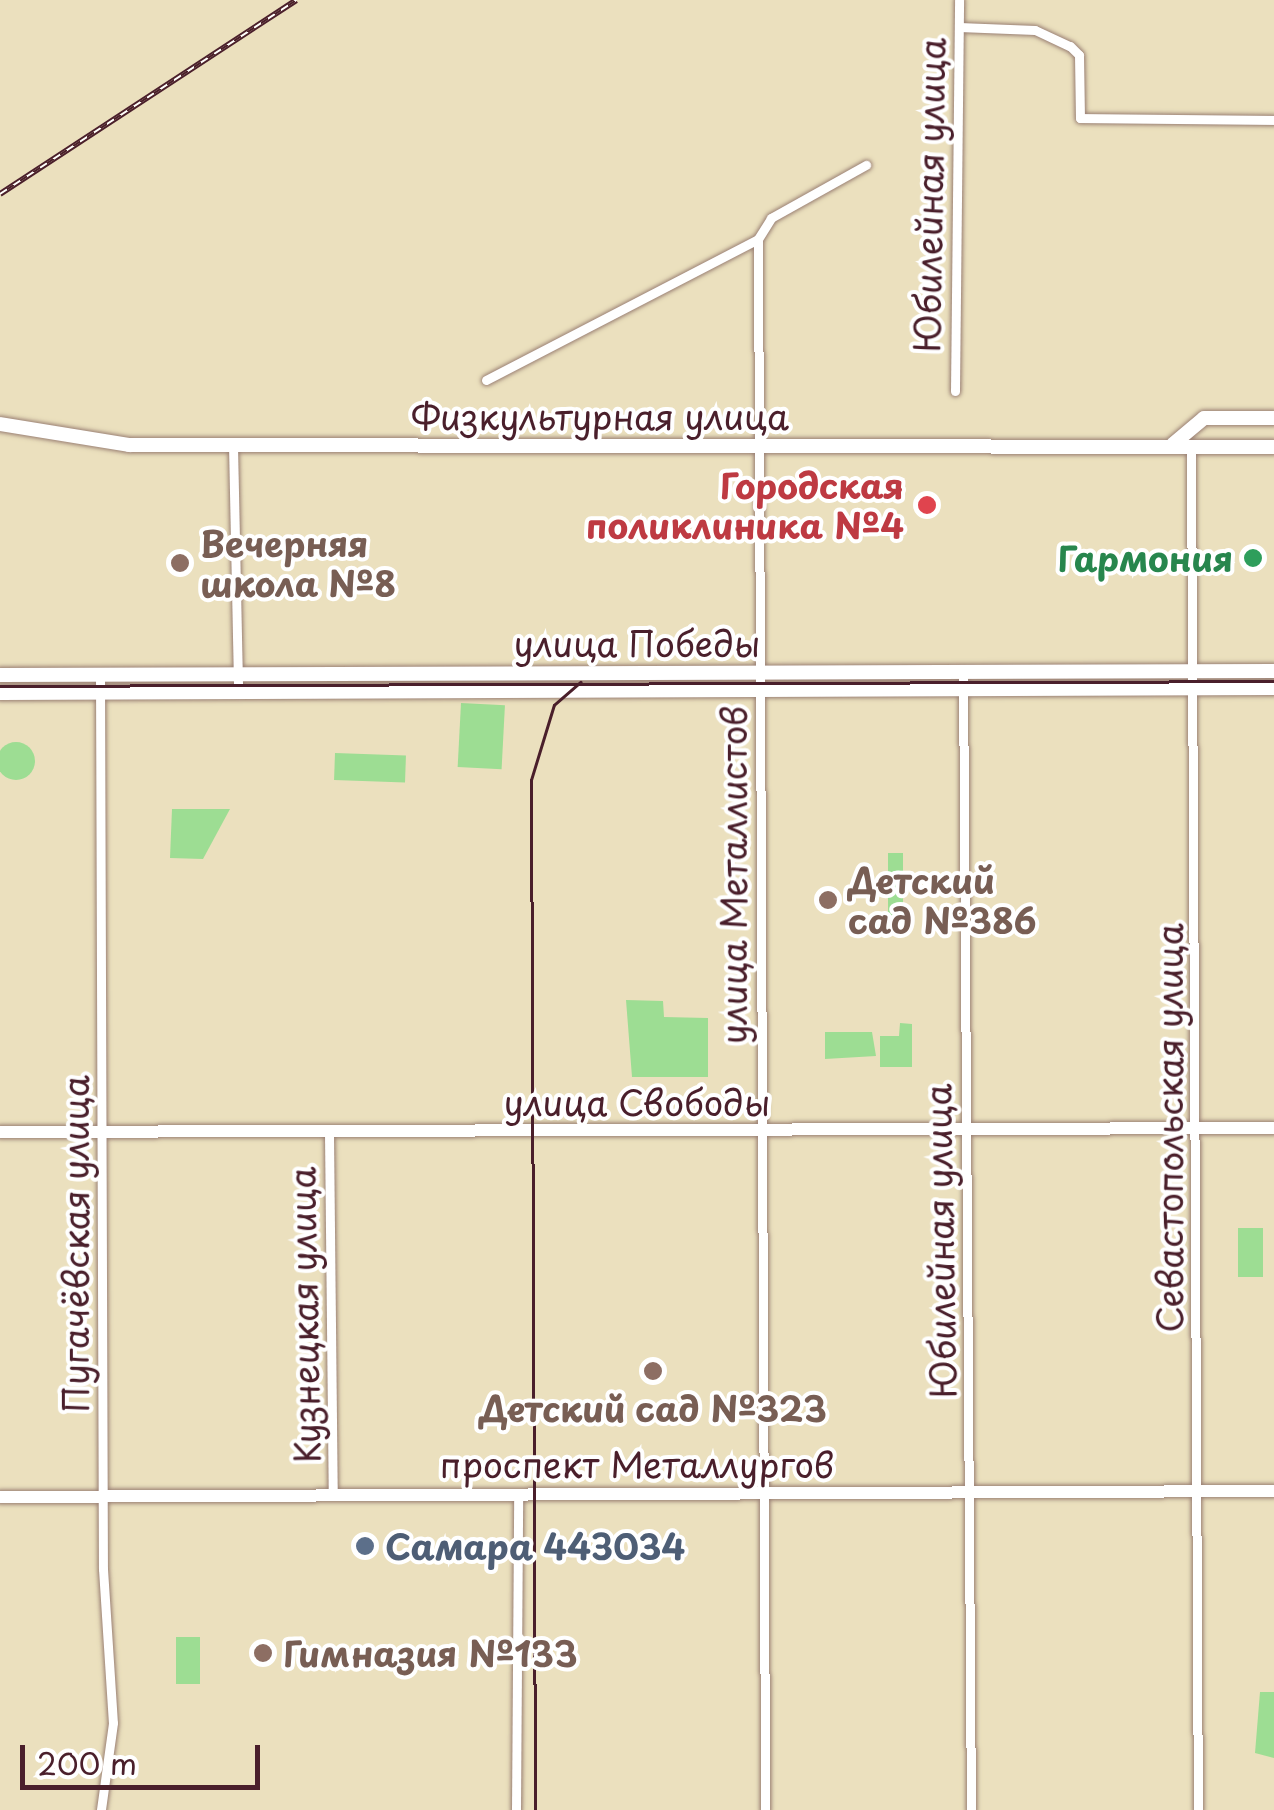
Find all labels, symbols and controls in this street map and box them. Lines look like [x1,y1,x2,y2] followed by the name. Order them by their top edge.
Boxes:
[905,37,953,353] street label: Юбилейная улица
[410,395,790,437] street label: Физкультурная улица
[585,464,904,546] place label: Городская поликлиника №4
[914,492,940,518] marker: Городская поликлиника №4
[200,522,397,604] place label: Вечерняя школа №8
[1057,537,1233,579] place label: Гармония
[1242,547,1264,569] marker: Гармония
[169,552,191,574] marker: Вечерняя школа №8
[513,622,761,664] street label: улица Победы
[712,705,754,1045] street label: улица Металлистов
[848,859,1036,941] place label: Детский сад №386
[817,889,839,911] marker: Детский сад №386
[1148,922,1190,1334] street label: Севастопольская улица
[54,1074,96,1414] street label: Пугачёвская улица
[503,1081,771,1123] street label: улица Свободы
[916,1083,964,1399] street label: Юбилейная улица
[280,1166,328,1464] street label: Кузнецкая улица
[642,1360,664,1382] marker: Детский сад №323
[478,1387,828,1429] place label: Детский сад №323
[440,1443,834,1485] street label: проспект Металлургов
[385,1525,687,1567] place label: Самара 443034
[354,1535,376,1557] marker: Самара 443034
[283,1632,578,1674] place label: Гимназия №133
[252,1642,274,1664] marker: Гимназия №133
[25,1725,265,1787] scale bar
[37,1740,137,1785] text: 200 m

